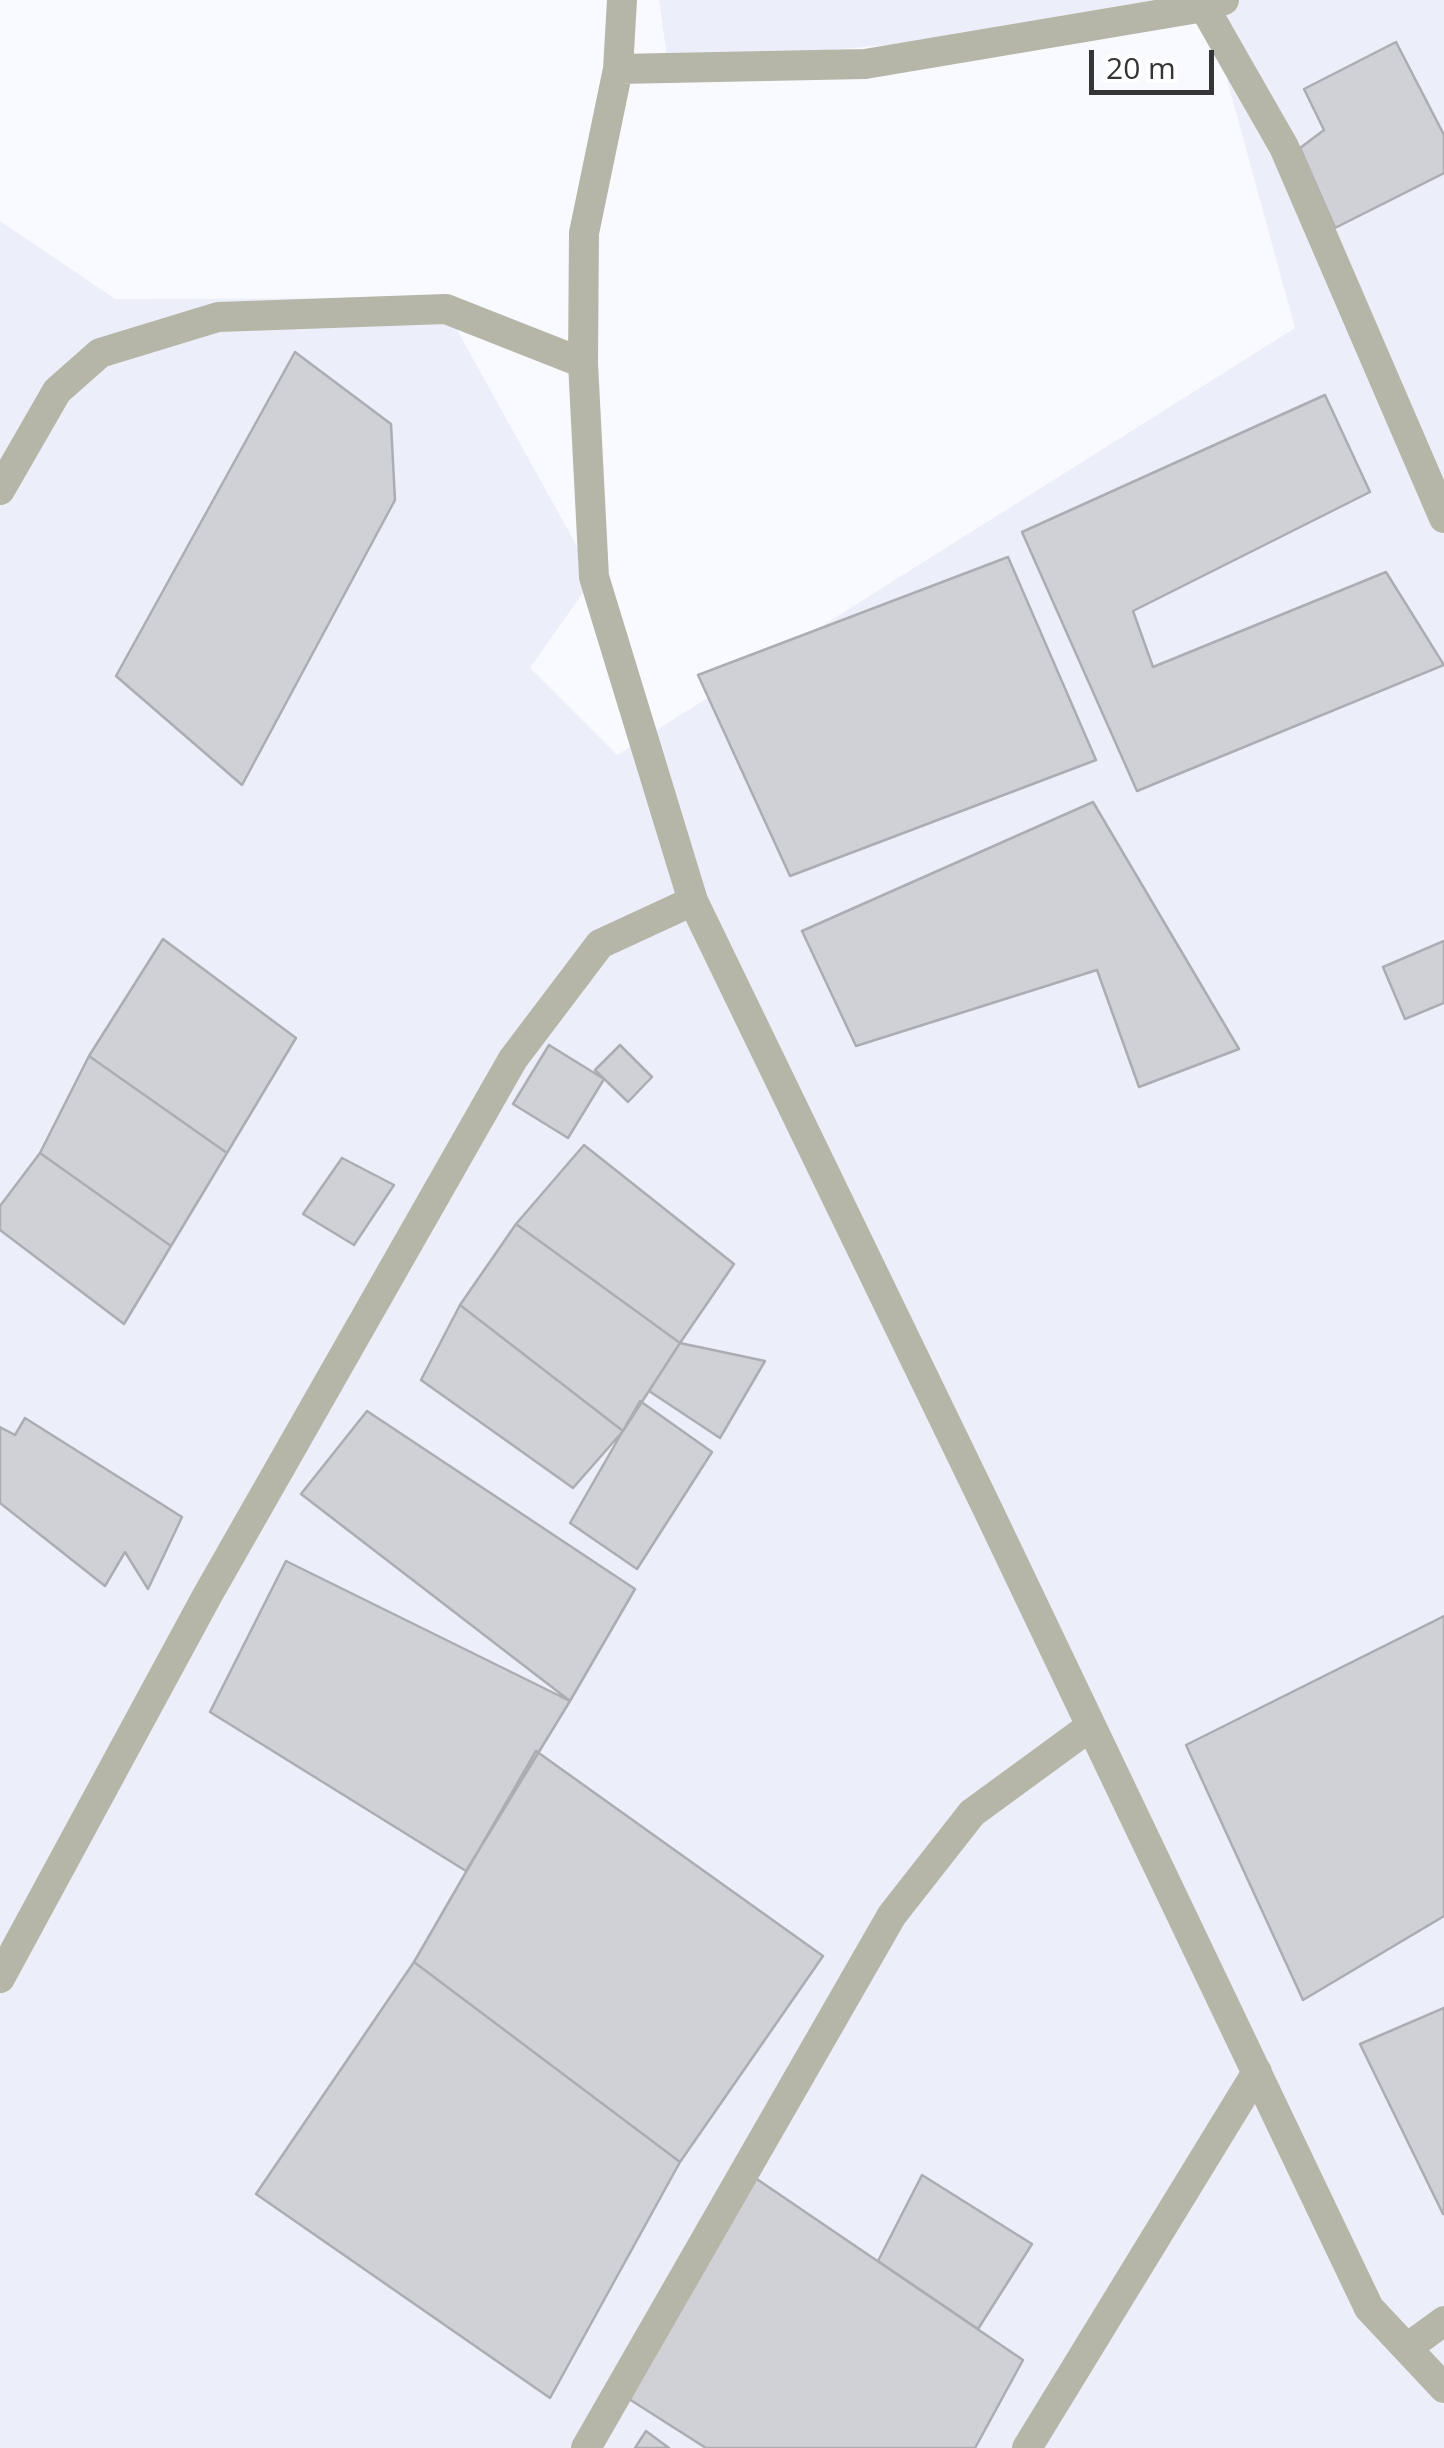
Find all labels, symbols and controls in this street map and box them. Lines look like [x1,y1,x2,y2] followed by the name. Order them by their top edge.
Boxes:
[1094,30,1219,92] scale bar
[1106,47,1176,88] text: 20 m

